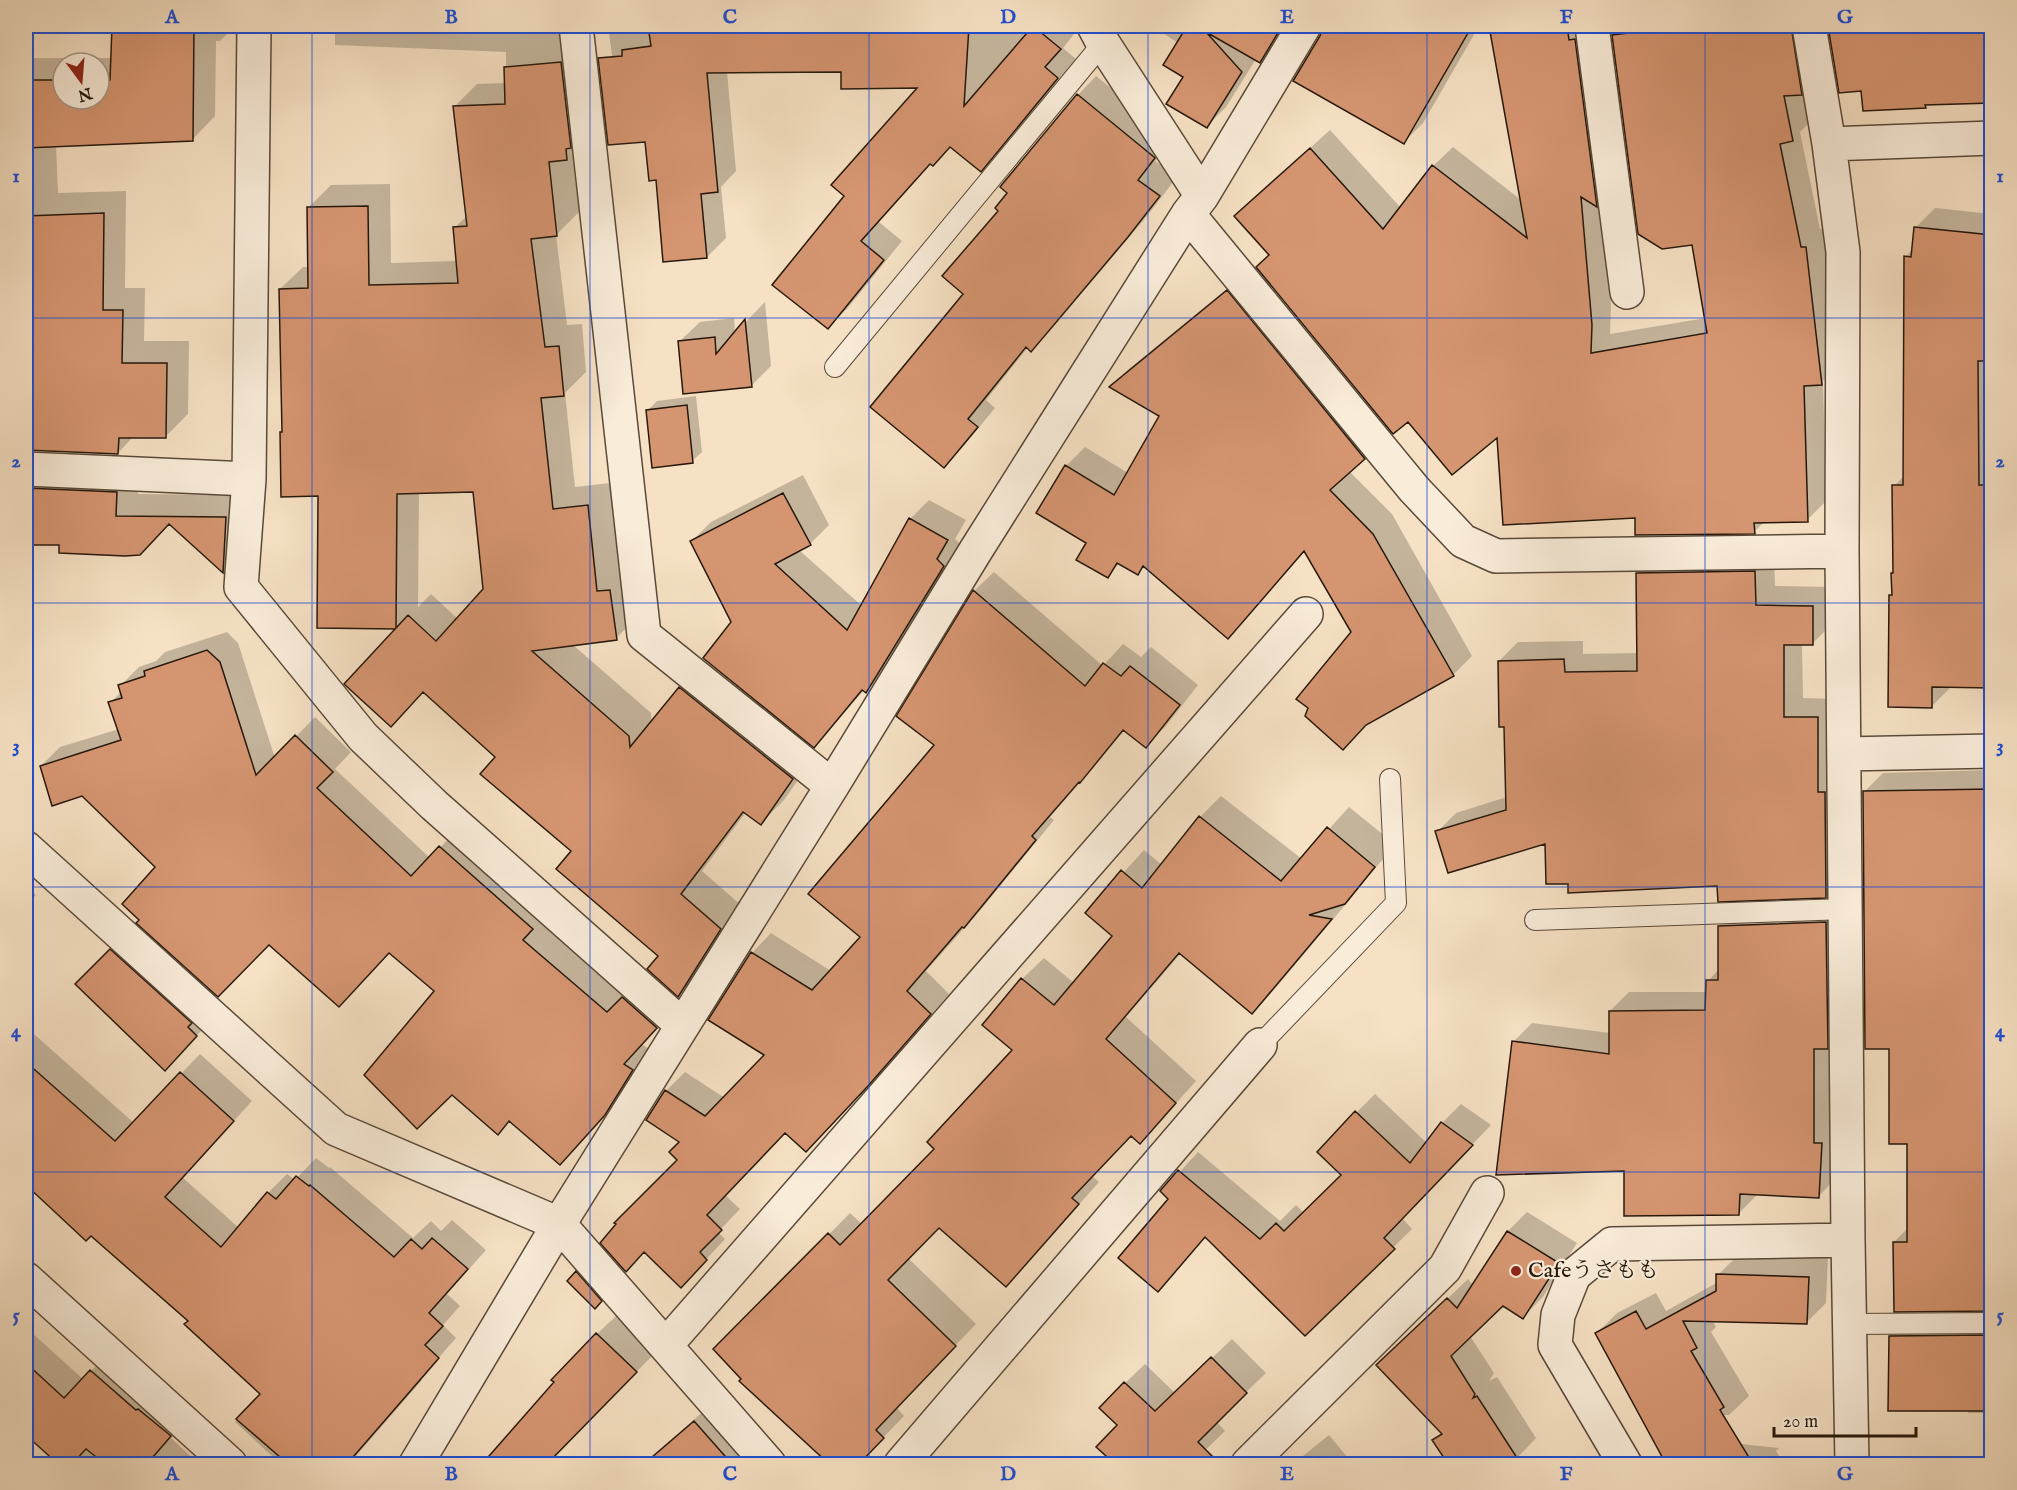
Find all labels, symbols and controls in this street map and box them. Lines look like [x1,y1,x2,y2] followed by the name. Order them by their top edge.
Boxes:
[164,5,180,30] text: A
[444,5,458,30] text: B
[723,5,737,30] text: C
[1000,5,1016,30] text: D
[1280,5,1294,30] text: E
[1560,5,1573,30] text: F
[1837,5,1854,30] text: G
[51,51,111,111] north arrow
[75,82,95,105] text: N
[12,164,20,189] text: 1
[1996,164,2004,189] text: 1
[11,449,21,474] text: 2
[1995,449,2005,474] text: 2
[12,734,20,759] text: 3
[1996,734,2004,759] text: 3
[11,1019,22,1044] text: 4
[1995,1019,2006,1044] text: 4
[1528,1257,1659,1285] place label: Cafeうさもも
[1509,1264,1523,1278] marker: Cafeうさもも
[12,1303,20,1328] text: 5
[1996,1303,2004,1328] text: 5
[1774,1400,1916,1438] scale bar
[1783,1411,1818,1434] text: 20 m
[164,1462,180,1487] text: A
[444,1462,458,1487] text: B
[723,1462,737,1487] text: C
[1000,1462,1016,1487] text: D
[1280,1462,1294,1487] text: E
[1560,1462,1573,1487] text: F
[1837,1462,1854,1487] text: G

